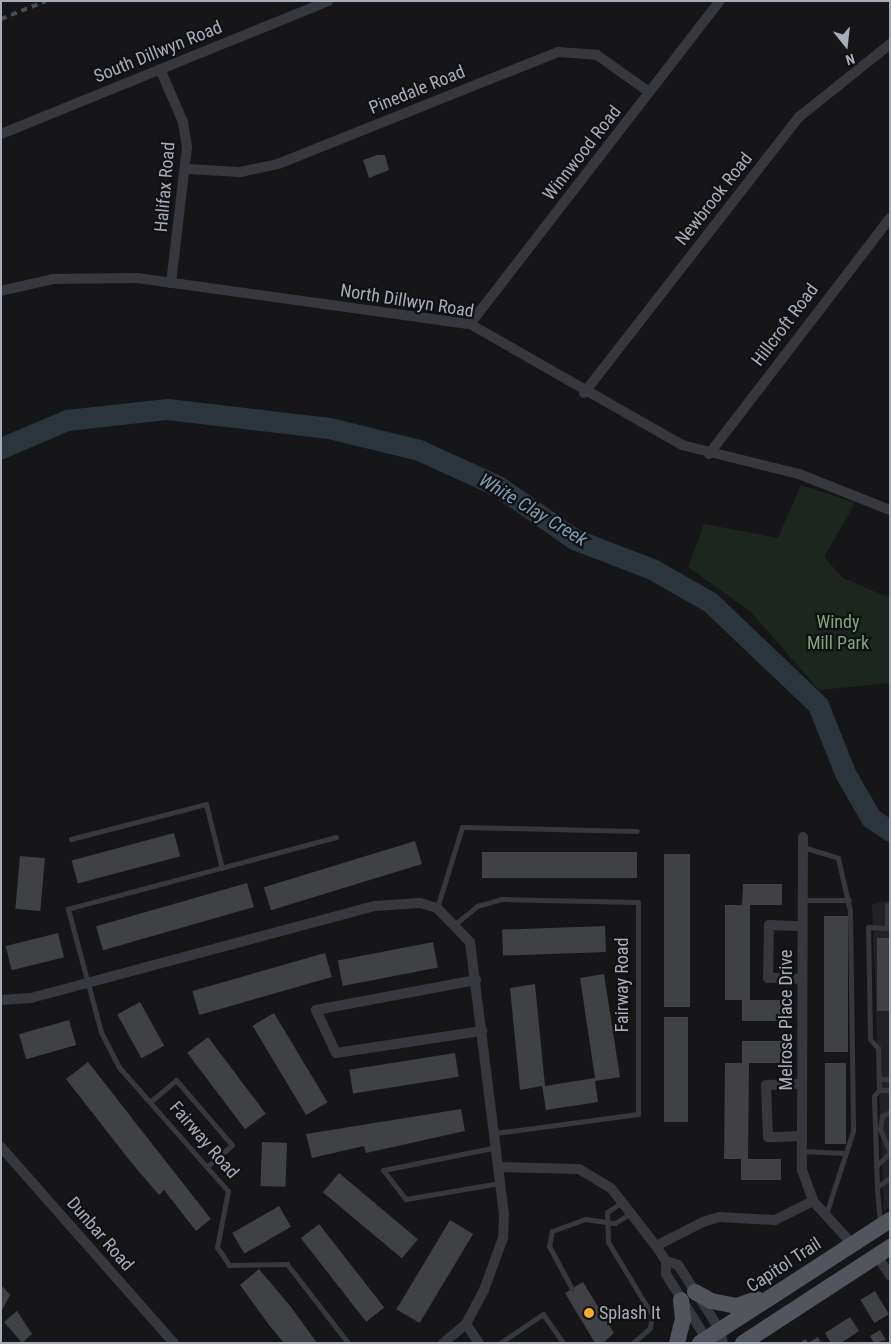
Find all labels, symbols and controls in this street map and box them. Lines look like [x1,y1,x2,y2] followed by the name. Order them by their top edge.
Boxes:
[91,16,225,88] street label: South Dillwyn Road
[821,20,871,70] north arrow
[844,51,856,68] text: N
[366,61,468,119] street label: Pinedale Road
[538,101,626,205] street label: Winnwood Road
[150,141,180,233] street label: Halifax Road
[671,148,757,250] street label: Newbrook Road
[339,280,475,322] street label: North Dillwyn Road
[747,280,823,370] street label: Hillcroft Road
[475,469,591,551] water label: White Clay Creek
[807,612,869,654] park label: Windy Mill Park
[611,938,633,1032] street label: Fairway Road
[775,950,797,1090] street label: Melrose Place Drive
[165,1097,243,1183] street label: Fairway Road
[62,1193,138,1275] street label: Dunbar Road
[742,1233,826,1297] street label: Capitol Trail
[599,1302,661,1324] place label: Splash It
[583,1307,595,1319] marker: Splash It

